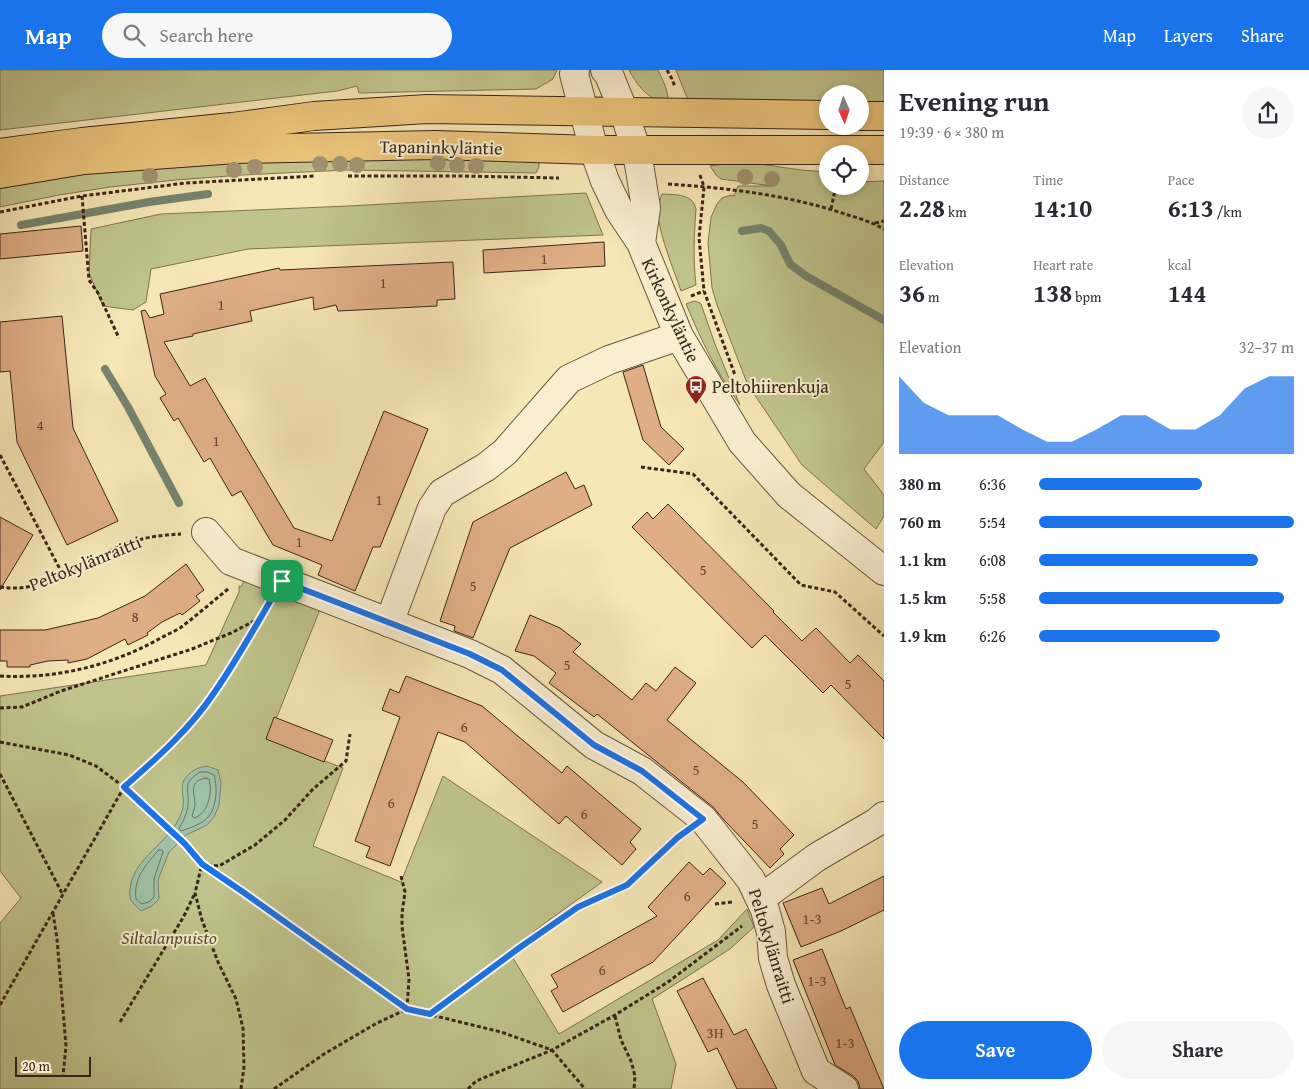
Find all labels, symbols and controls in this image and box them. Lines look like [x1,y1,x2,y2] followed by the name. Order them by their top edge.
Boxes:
[102,13,452,58] search box
[25,18,72,53] text: Map
[120,21,148,49] icon: search
[160,21,253,49] text: Search here
[1103,22,1136,49] text: Map
[1164,22,1213,49] text: Layers
[1241,22,1284,49] text: Share
[899,80,1050,121] text: Evening run
[819,85,869,135] north arrow
[819,85,869,195] map controls
[1242,87,1294,139] button: share
[899,120,1004,144] text: 19:39 · 6 × 380 m
[379,132,503,162] street label: Tapaninkyläntie
[819,145,869,195] button: locate
[899,170,949,190] text: Distance
[1033,170,1063,190] text: Time
[1168,170,1195,190] text: Pace
[899,190,945,226] text: 2.28
[1033,190,1092,226] text: 14:10
[1168,190,1214,226] text: 6:13
[945,202,967,222] text: km
[1214,202,1242,222] text: /km
[540,248,548,269] house number: 1
[635,253,707,367] street label: Kirkonkyläntie
[899,255,954,275] text: Elevation
[1033,255,1093,275] text: Heart rate
[1168,255,1192,275] text: kcal
[379,272,387,293] house number: 1
[899,275,925,311] text: 36
[1033,275,1072,311] text: 138
[1168,275,1207,311] text: 144
[925,287,939,307] text: m
[1072,287,1102,307] text: bpm
[217,294,225,315] house number: 1
[899,335,962,359] text: Elevation
[1239,335,1294,359] text: 32–37 m
[712,373,829,400] place label: Peltohiirenkuja
[684,374,708,405] bus stop icon: Peltohiirenkuja
[36,414,44,435] house number: 4
[212,430,220,451] house number: 1
[899,472,941,496] text: 380 m
[979,472,1006,496] text: 6:36
[375,489,383,510] house number: 1
[899,510,941,534] text: 760 m
[979,510,1006,534] text: 5:54
[25,528,145,598] street label: Peltokylänraitti
[295,531,303,552] house number: 1
[899,548,946,572] text: 1.1 km
[979,548,1006,572] text: 6:08
[699,559,707,580] house number: 5
[261,560,303,602] pin
[268,567,296,595] icon: arrive
[469,575,477,596] house number: 5
[899,586,946,610] text: 1.5 km
[979,586,1006,610] text: 5:58
[131,606,139,627] house number: 8
[899,624,946,648] text: 1.9 km
[979,624,1006,648] text: 6:26
[563,654,571,675] house number: 5
[844,673,852,694] house number: 5
[460,716,468,737] house number: 6
[692,759,700,780] house number: 5
[387,792,395,813] house number: 6
[580,803,588,824] house number: 6
[751,813,759,834] house number: 5
[683,885,691,906] house number: 6
[742,885,802,1007] street label: Peltokylänraitti
[802,908,822,929] house number: 1-3
[121,924,217,951] park label: Siltalanpuisto
[598,959,606,980] house number: 6
[807,970,827,991] house number: 1-3
[899,1021,1092,1079] button: Save
[1102,1021,1294,1079] button: Share
[706,1022,724,1043] house number: 3H
[835,1032,855,1053] house number: 1-3
[15,1054,91,1077] scale bar
[22,1056,50,1076] text: 20 m

